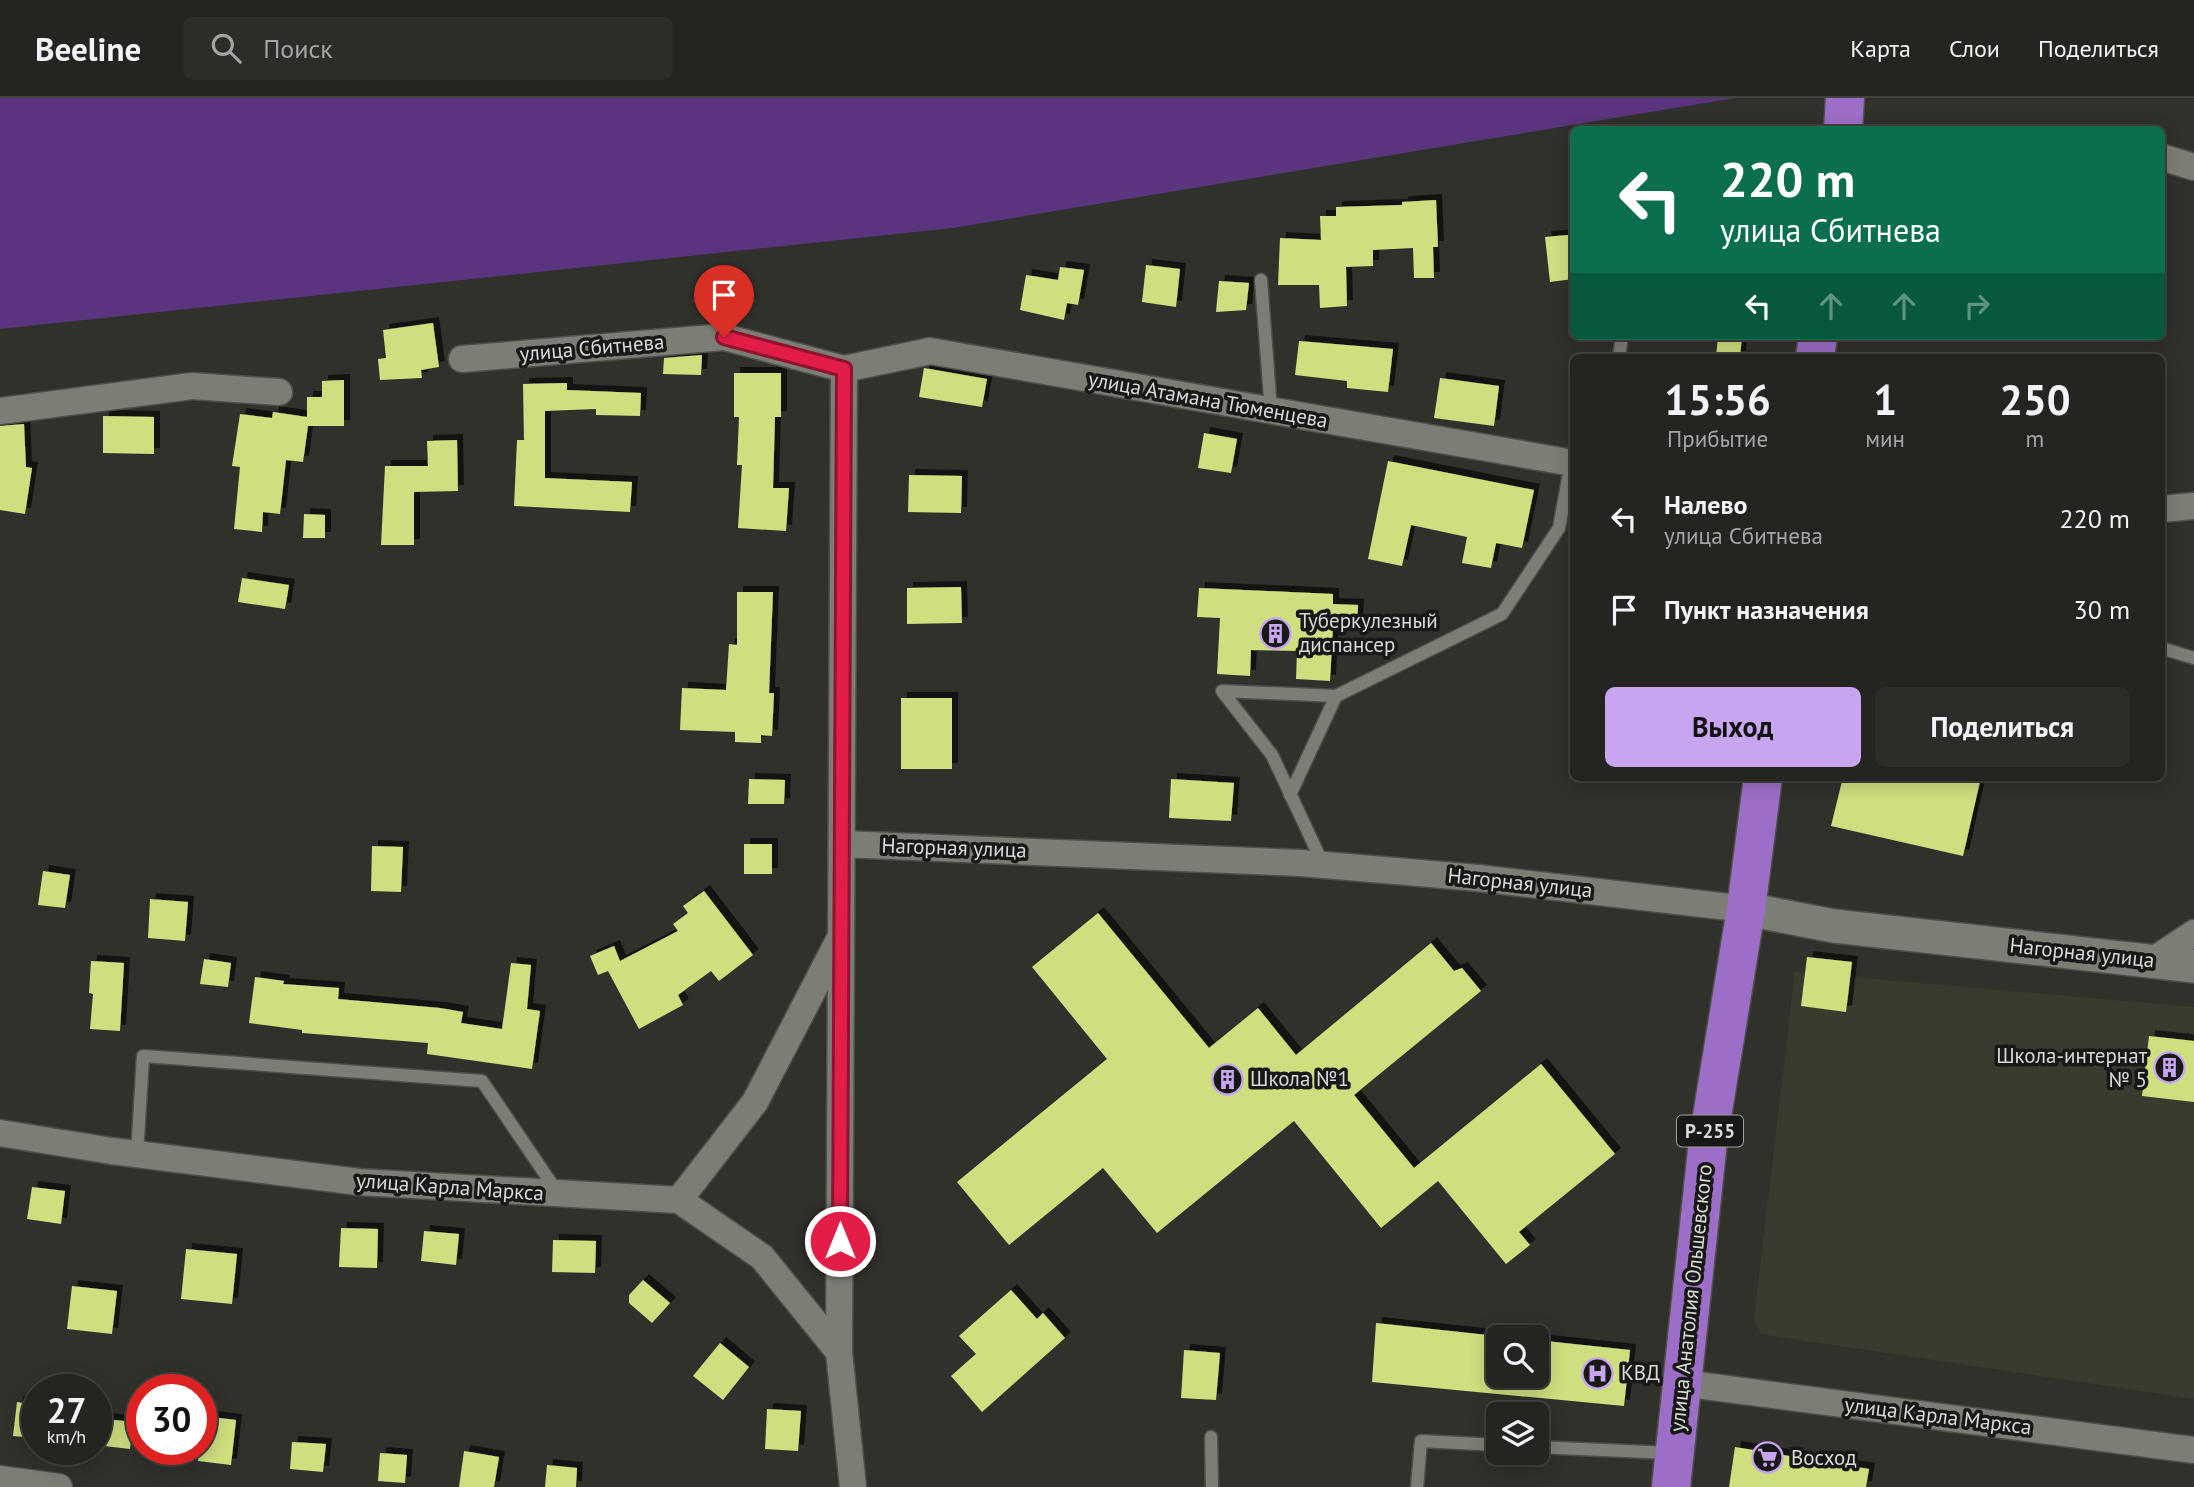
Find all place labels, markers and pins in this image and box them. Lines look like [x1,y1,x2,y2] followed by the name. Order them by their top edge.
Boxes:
[694,265,754,337] pin
[1299,607,1438,658] place label: Туберкулезный диспансер
[1259,616,1293,650] building icon: Туберкулезный диспансер
[1996,1042,2148,1093] place label: Школа-интернат № 5
[2153,1051,2187,1085] building icon: Школа-интернат № 5
[1210,1062,1244,1096] building icon: Школа №1
[1250,1065,1349,1092] place label: Школа №1
[1581,1356,1615,1390] hospital icon: КВД
[1621,1359,1660,1386] place label: КВД
[1751,1441,1785,1475] supermarket icon: Восход
[1791,1444,1857,1471] place label: Восход

